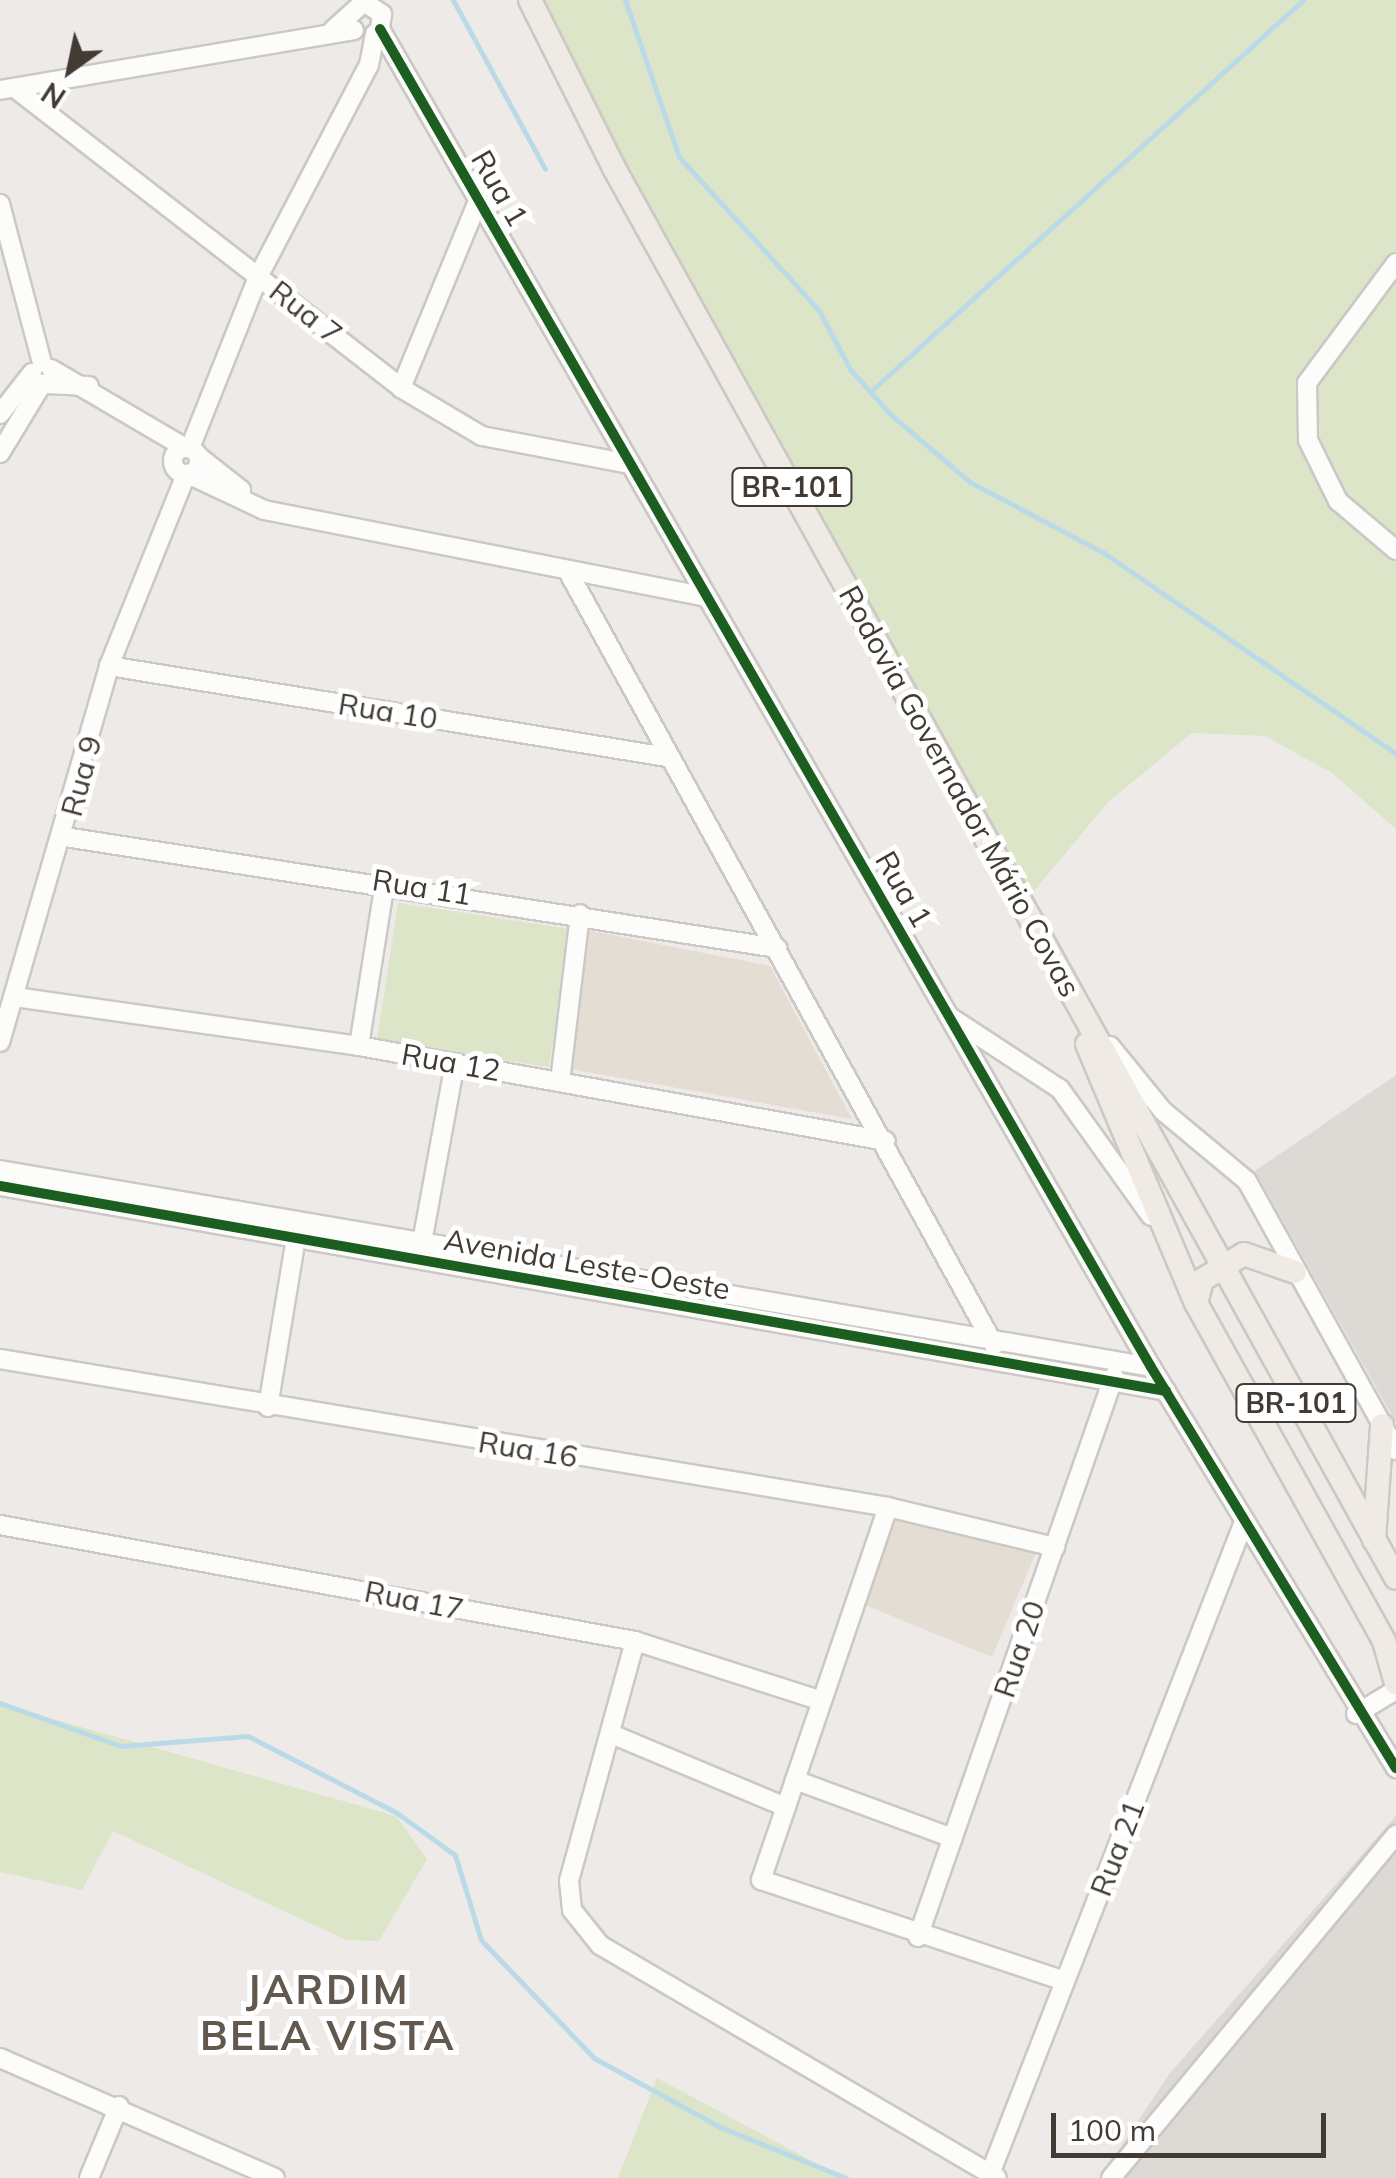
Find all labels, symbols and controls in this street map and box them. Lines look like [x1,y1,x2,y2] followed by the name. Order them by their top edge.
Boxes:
[20,20,120,120] north arrow
[35,75,72,116] text: N
[464,144,536,232] street label: Rua 1
[263,273,349,351] street label: Rua 7
[730,464,854,510] road number: BR-101
[832,579,1088,1003] street label: Rodovia Governador Mário Covas
[336,685,440,737] street label: Rua 10
[53,732,109,820] street label: Rua 9
[868,845,940,933] street label: Rua 1
[370,861,474,913] street label: Rua 11
[399,1036,503,1088] street label: Rua 12
[441,1221,733,1307] street label: Avenida Leste-Oeste
[1234,1380,1358,1426] road number: BR-101
[476,1423,580,1475] street label: Rua 16
[362,1573,466,1627] street label: Rua 17
[986,1596,1052,1702] street label: Rua 20
[1082,1795,1152,1901] street label: Rua 21
[200,1965,456,2059] district label: JARDIM BELA VISTA
[1056,2093,1331,2155] scale bar
[1068,2111,1156,2149] text: 100 m

